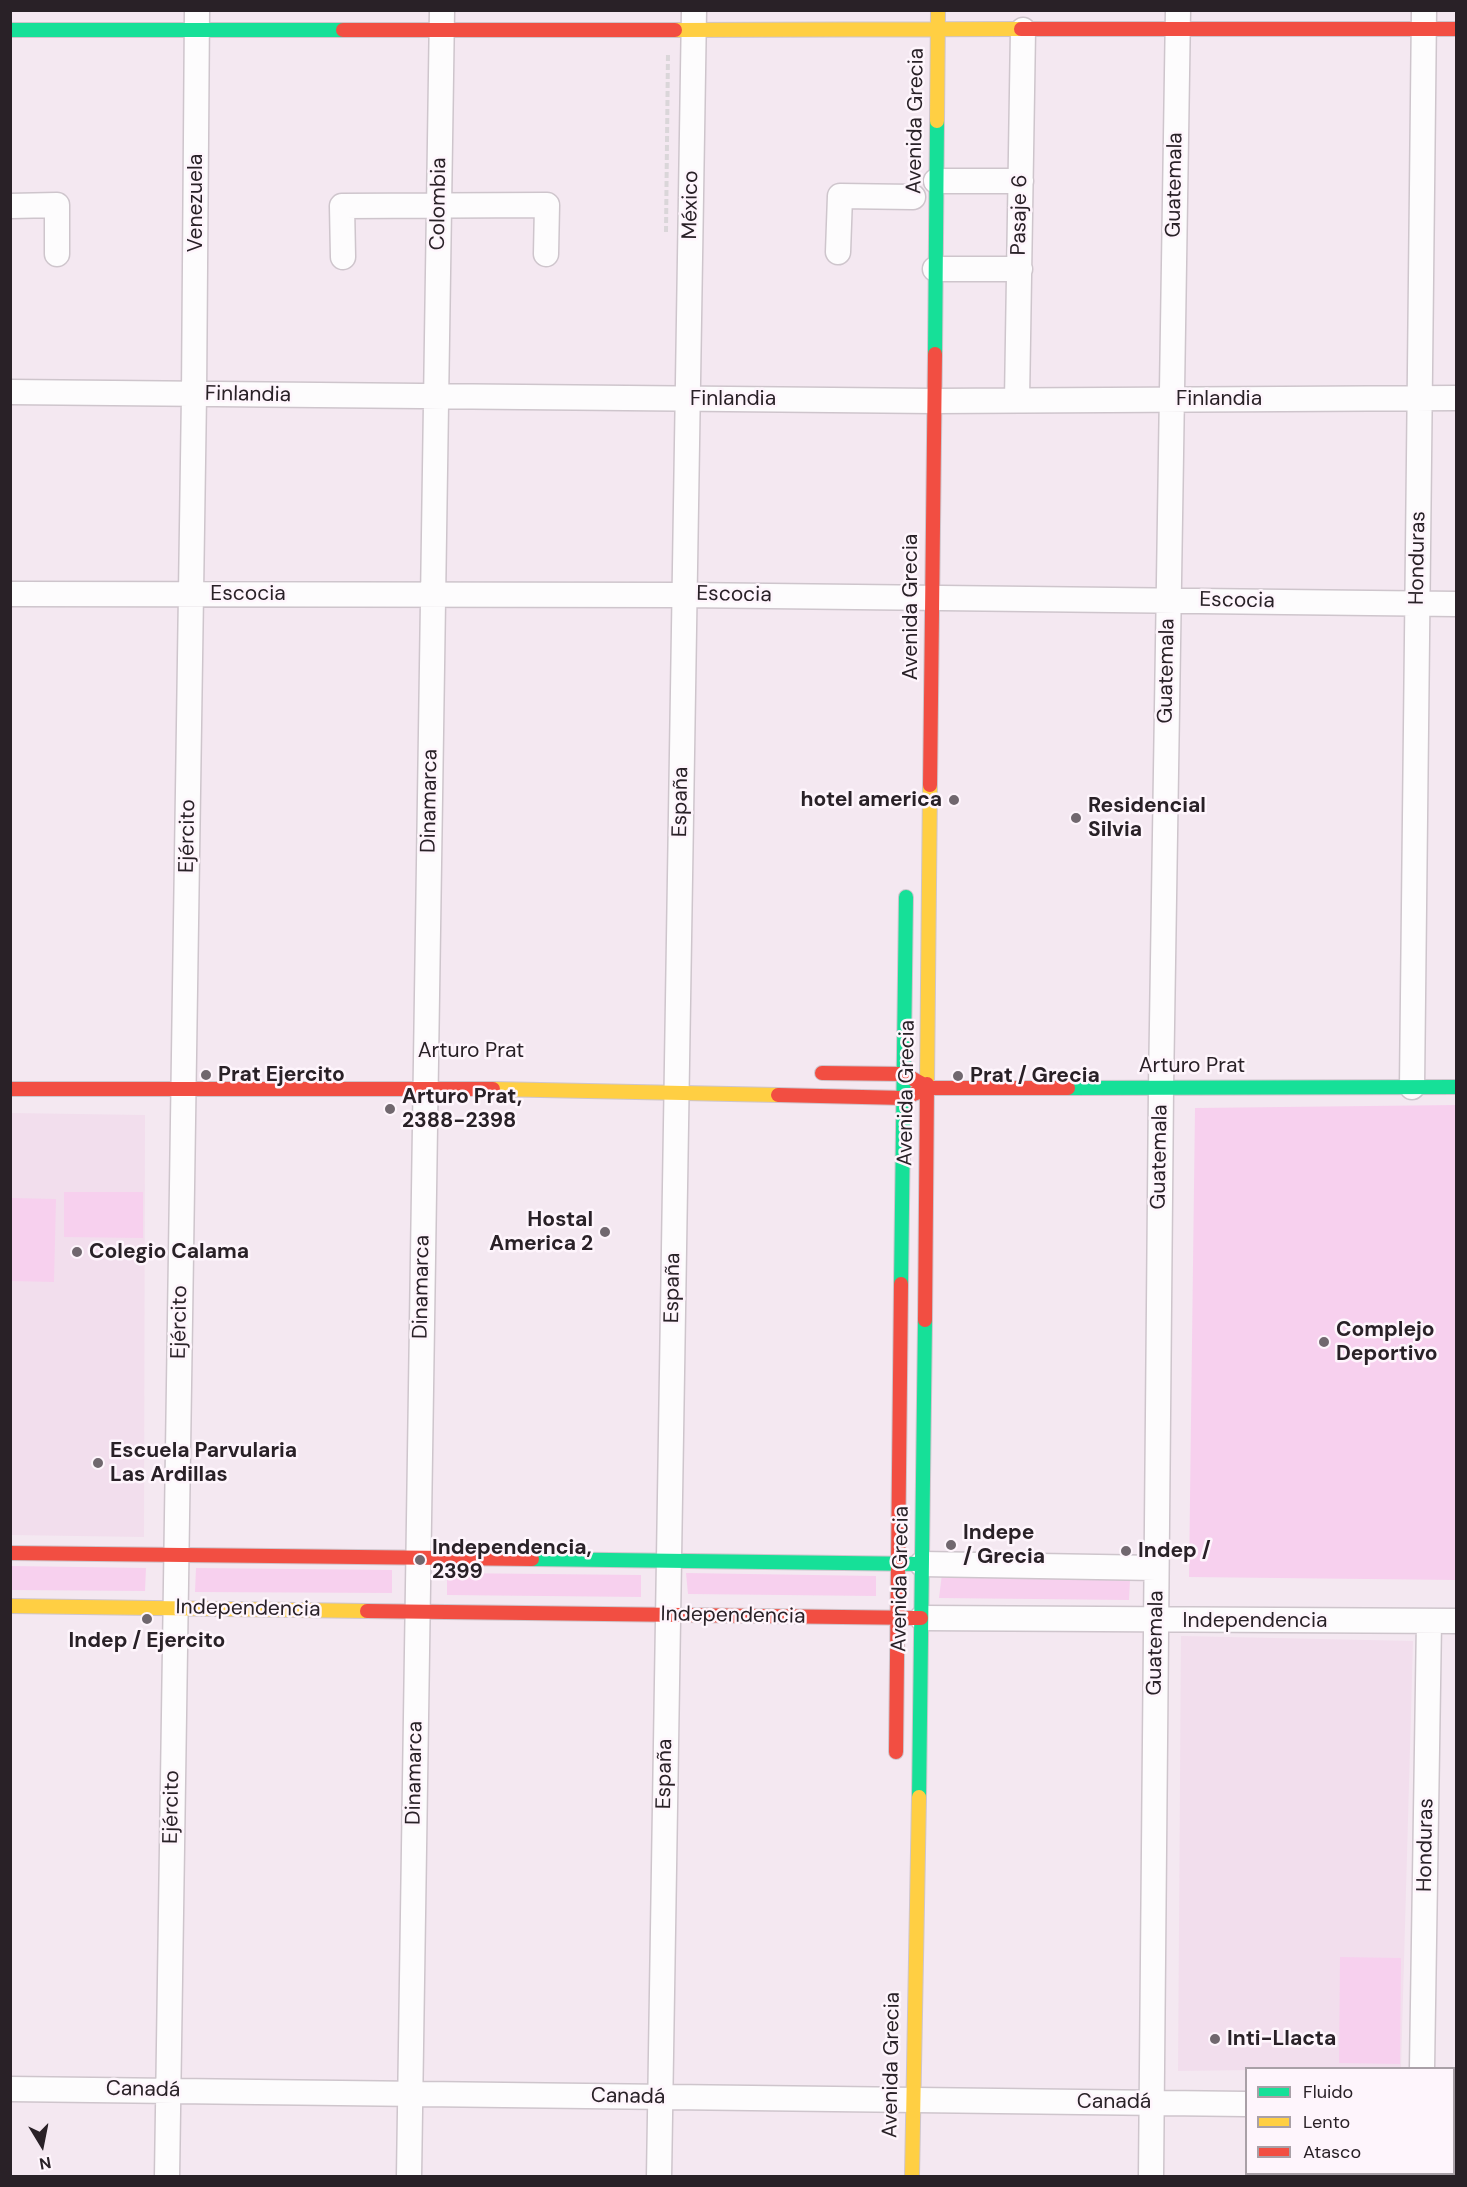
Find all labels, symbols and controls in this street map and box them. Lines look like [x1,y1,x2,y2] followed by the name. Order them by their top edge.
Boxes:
[902,48,930,194] street label: Avenida Grecia
[1161,132,1189,238] street label: Guatemala
[183,154,209,252] street label: Venezuela
[426,157,452,251] street label: Colombia
[678,170,704,240] street label: México
[1007,174,1033,256] street label: Pasaje 6
[205,382,291,408] street label: Finlandia
[690,386,776,412] street label: Finlandia
[1176,386,1262,412] street label: Finlandia
[1405,511,1431,605] street label: Honduras
[898,534,924,680] street label: Avenida Grecia
[210,581,286,607] street label: Escocia
[696,582,772,608] street label: Escocia
[1199,588,1275,614] street label: Escocia
[1153,618,1181,724] street label: Guatemala
[416,749,444,853] street label: Dinamarca
[668,767,694,837] street label: España
[801,787,942,813] place label: hotel america
[947,793,961,807] marker: hotel america
[1088,793,1206,843] place label: Residencial Silvia
[175,799,201,873] street label: Ejército
[1069,811,1083,825] marker: Residencial Silvia
[893,1020,921,1166] street label: Avenida Grecia
[418,1038,524,1064] street label: Arturo Prat
[1139,1053,1245,1079] street label: Arturo Prat
[218,1062,345,1088] place label: Prat Ejercito
[970,1063,1100,1089] place label: Prat / Grecia
[199,1068,213,1082] marker: Prat Ejercito
[951,1069,965,1083] marker: Prat / Grecia
[402,1084,522,1134] place label: Arturo Prat, 2388-2398
[383,1102,397,1116] marker: Arturo Prat, 2388-2398
[1146,1104,1174,1210] street label: Guatemala
[489,1207,593,1257] place label: Hostal America 2
[598,1225,612,1239] marker: Hostal America 2
[408,1235,436,1339] street label: Dinamarca
[89,1239,249,1265] place label: Colegio Calama
[70,1245,84,1259] marker: Colegio Calama
[660,1253,686,1323] street label: España
[167,1285,193,1359] street label: Ejército
[1336,1317,1438,1367] place label: Complejo Deportivo
[1317,1335,1331,1349] marker: Complejo Deportivo
[110,1438,297,1488] place label: Escuela Parvularia Las Ardillas
[91,1456,105,1470] marker: Escuela Parvularia Las Ardillas
[887,1506,915,1652] street label: Avenida Grecia
[963,1520,1045,1570] place label: Indepe / Grecia
[432,1535,592,1585] place label: Independencia, 2399
[944,1538,958,1552] marker: Indepe / Grecia
[1138,1538,1211,1564] place label: Indep /
[1119,1544,1133,1558] marker: Indep /
[413,1553,427,1567] marker: Independencia, 2399
[1142,1590,1170,1696] street label: Guatemala
[175,1595,321,1623] street label: Independencia
[660,1602,806,1630] street label: Independencia
[1183,1608,1327,1634] street label: Independencia
[140,1612,154,1626] marker: Indep / Ejercito
[69,1628,225,1654] place label: Indep / Ejercito
[401,1721,429,1825] street label: Dinamarca
[652,1739,678,1809] street label: España
[159,1770,185,1844] street label: Ejército
[1413,1798,1439,1892] street label: Honduras
[878,1992,906,2138] street label: Avenida Grecia
[1227,2026,1336,2052] place label: Inti-Llacta
[1208,2032,1222,2046] marker: Inti-Llacta
[1245,2067,1455,2175] legend
[106,2077,180,2103] street label: Canadá
[1303,2080,1353,2104] text: Fluido
[591,2084,665,2110] street label: Canadá
[1077,2089,1151,2115] street label: Canadá
[1303,2110,1350,2134] text: Lento
[12,2115,72,2175] north arrow
[1303,2140,1361,2164] text: Atasco
[38,2152,53,2175] text: N

